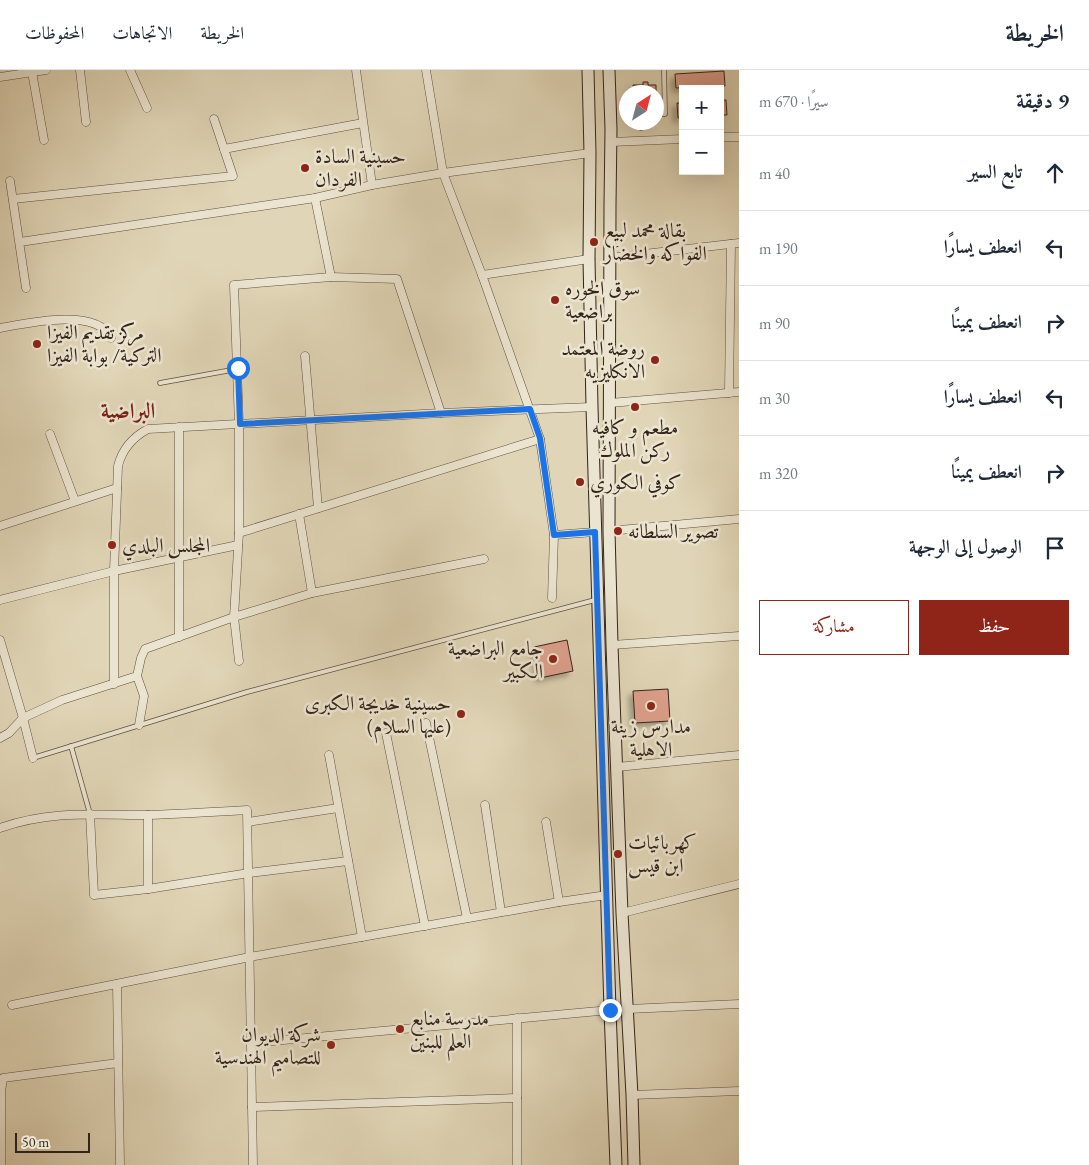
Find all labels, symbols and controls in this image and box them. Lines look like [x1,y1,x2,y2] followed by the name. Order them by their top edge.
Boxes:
[1006,17,1064,48] text: الخريطة
[25,21,84,44] text: المحفوظات
[112,21,172,44] text: الاتجاهات
[200,21,244,44] text: الخريطة
[619,85,664,130] north arrow
[679,85,724,175] map controls
[679,85,724,130] button: +
[1016,87,1069,114] text: 9 دقيقة
[759,91,829,112] text: سيرًا · 670 m
[679,130,724,175] button: −
[315,143,406,192] place label: حسينية السادة الفردان
[968,159,1022,184] text: تابع السير
[1041,159,1069,187] icon: ahead
[299,162,311,174] marker: حسينية السادة الفردان
[759,163,790,184] text: 40 m
[602,217,707,266] place label: بقالة محمد لبيع الفواكه والخضار
[944,234,1022,259] text: انعطف يسارًا
[1041,234,1069,262] icon: left
[588,236,600,248] marker: بقالة محمد لبيع الفواكه والخضار
[759,238,798,259] text: 190 m
[565,275,640,324] place label: سوق الخوره براضعية
[549,294,561,306] marker: سوق الخوره براضعية
[951,309,1022,334] text: انعطف يمينًا
[1041,309,1069,337] icon: right
[759,313,790,334] text: 90 m
[47,319,162,368] place label: مركز تقديم الفيزا التركية/ بوابة الفيزا
[561,335,645,384] place label: روضة المعتمد الانكليزيه
[31,338,43,350] marker: مركز تقديم الفيزا التركية/ بوابة الفيزا
[649,354,661,366] marker: روضة المعتمد الانكليزيه
[227,357,250,380] route start
[944,384,1022,409] text: انعطف يسارًا
[1041,384,1069,412] icon: left
[759,388,790,409] text: 30 m
[101,396,155,425] district label: البراضية
[629,401,641,413] marker: مطعم و كافيه ركن الملوك
[592,414,678,464] place label: مطعم و كافيه ركن الملوك
[951,459,1022,484] text: انعطف يمينًا
[1041,459,1069,487] icon: right
[759,463,798,484] text: 320 m
[590,469,682,498] place label: كوفي الكوري
[574,476,586,488] marker: كوفي الكوري
[628,518,719,544] place label: تصوير السلطانه
[612,525,624,537] marker: تصوير السلطانه
[122,532,210,561] place label: المجلس البلدي
[909,534,1022,559] text: الوصول إلى الوجهة
[1041,534,1069,562] icon: arrive
[106,539,118,551] marker: المجلس البلدي
[759,600,909,655] button: مشاركة
[919,600,1069,655] button: حفظ
[448,635,543,684] place label: جامع البراضعية الكبير
[547,653,559,665] marker: جامع البراضعية الكبير
[305,690,451,744] place label: حسينية خديجة الكبرى (عليها السلام)
[645,700,657,712] marker: مدارس زينة الاهلية
[455,708,467,720] marker: حسينية خديجة الكبرى (عليها السلام)
[611,713,691,762] place label: مدارس زينة الاهلية
[628,829,697,879] place label: كهربائيات ابن قيس
[612,848,624,860] marker: كهربائيات ابن قيس
[599,999,622,1022] route end
[410,1005,489,1062] place label: مدرسة منابع العلم للبنين
[215,1021,321,1077] place label: شركة الديوان للتصاميم الهندسية
[394,1023,406,1035] marker: مدرسة منابع العلم للبنين
[325,1039,337,1051] marker: شركة الديوان للتصاميم الهندسية
[15,1130,90,1153] scale bar
[22,1133,49,1151] text: 50 m

